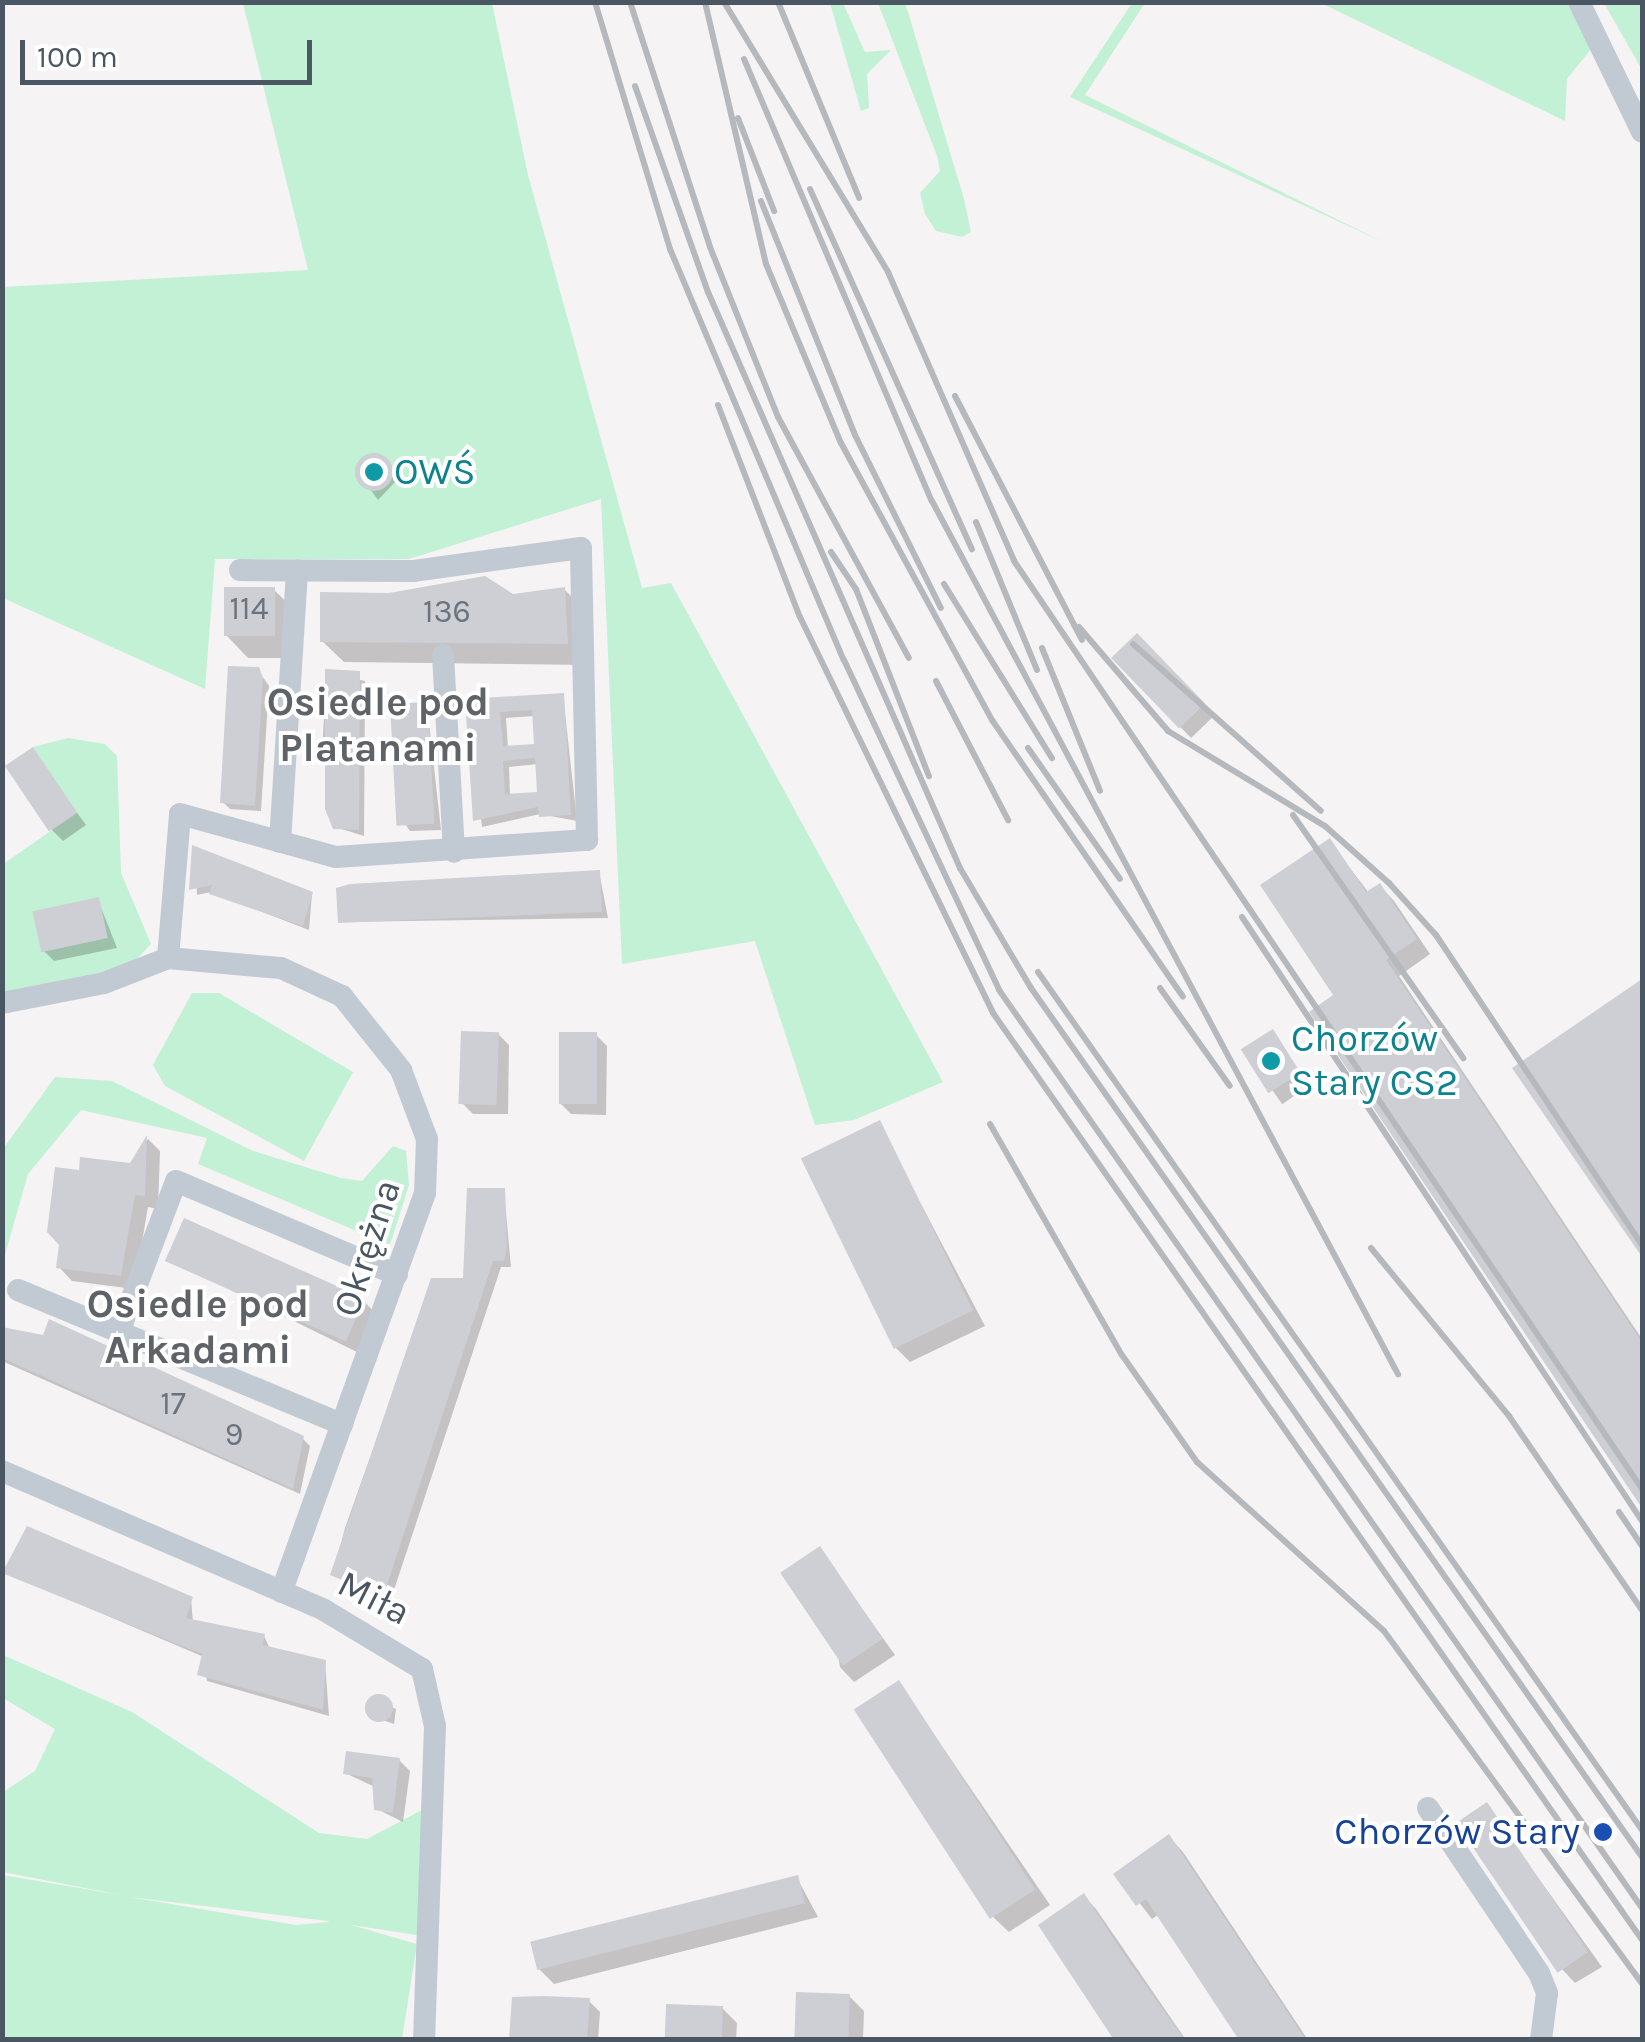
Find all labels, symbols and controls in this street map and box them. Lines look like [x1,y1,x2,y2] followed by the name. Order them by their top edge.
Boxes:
[25,20,318,82] scale bar
[37,39,118,75] text: 100 m
[394,449,475,495] place label: OWŚ
[363,461,385,483] marker: OWŚ
[229,590,269,628] house number: 114
[423,593,471,631] house number: 136
[267,678,489,772] district label: Osiedle pod Platanami
[1291,1016,1458,1106] place label: Chorzów Stary CS2
[1260,1050,1282,1072] marker: Chorzów Stary CS2
[324,1174,410,1322] street label: Okrężna
[87,1280,309,1374] district label: Osiedle pod Arkadami
[160,1385,186,1423] house number: 17
[225,1416,243,1454] house number: 9
[330,1561,418,1635] street label: Miła
[1334,1809,1580,1855] place label: Chorzów Stary
[1590,1819,1616,1845] marker: Chorzów Stary

